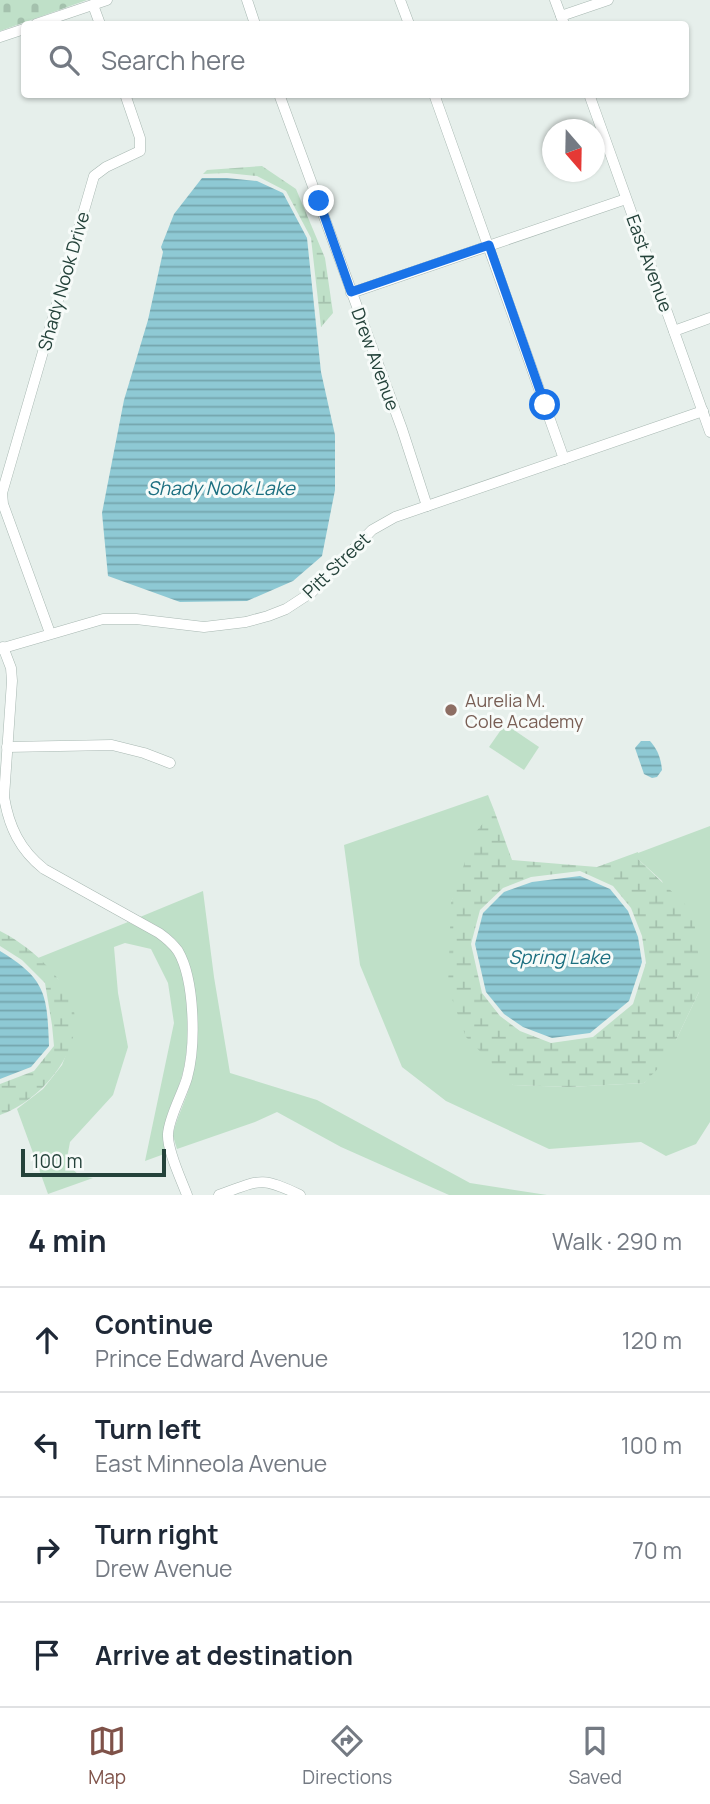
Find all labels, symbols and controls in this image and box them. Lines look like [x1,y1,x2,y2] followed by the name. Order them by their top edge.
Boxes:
[21,21,689,98] search box
[45,41,83,79] icon: search
[101,42,246,78] text: Search here
[542,119,605,182] north arrow
[303,185,334,216] route end
[32,209,94,353] street label: Shady Nook Drive
[621,211,679,315] street label: East Avenue
[346,304,406,414] street label: Drew Avenue
[529,389,560,420] route start
[147,475,297,501] water label: Shady Nook Lake
[297,527,375,603] street label: Pitt Street
[465,688,584,733] place label: Aurelia M. Cole Academy
[443,702,459,718] marker: Aurelia M. Cole Academy
[508,944,611,970] water label: Spring Lake
[21,1146,166,1178] scale bar
[32,1148,83,1174] text: 100 m
[28,1220,106,1261] text: 4 min
[552,1225,682,1257] text: Walk · 290 m
[95,1306,213,1342] text: Continue
[28,1321,66,1359] icon: ahead
[622,1324,682,1356] text: 120 m
[95,1342,328,1374] text: Prince Edward Avenue
[95,1411,202,1447] text: Turn left
[28,1426,66,1464] icon: left
[621,1429,682,1461] text: 100 m
[95,1447,327,1479] text: East Minneola Avenue
[95,1516,219,1552] text: Turn right
[28,1531,66,1569] icon: right
[632,1534,682,1566] text: 70 m
[95,1552,232,1584] text: Drew Avenue
[28,1636,66,1674] icon: arrive
[95,1637,353,1673] text: Arrive at destination
[88,1722,126,1790] tab: Map
[302,1722,392,1790] tab: Directions
[568,1722,622,1790] tab: Saved

